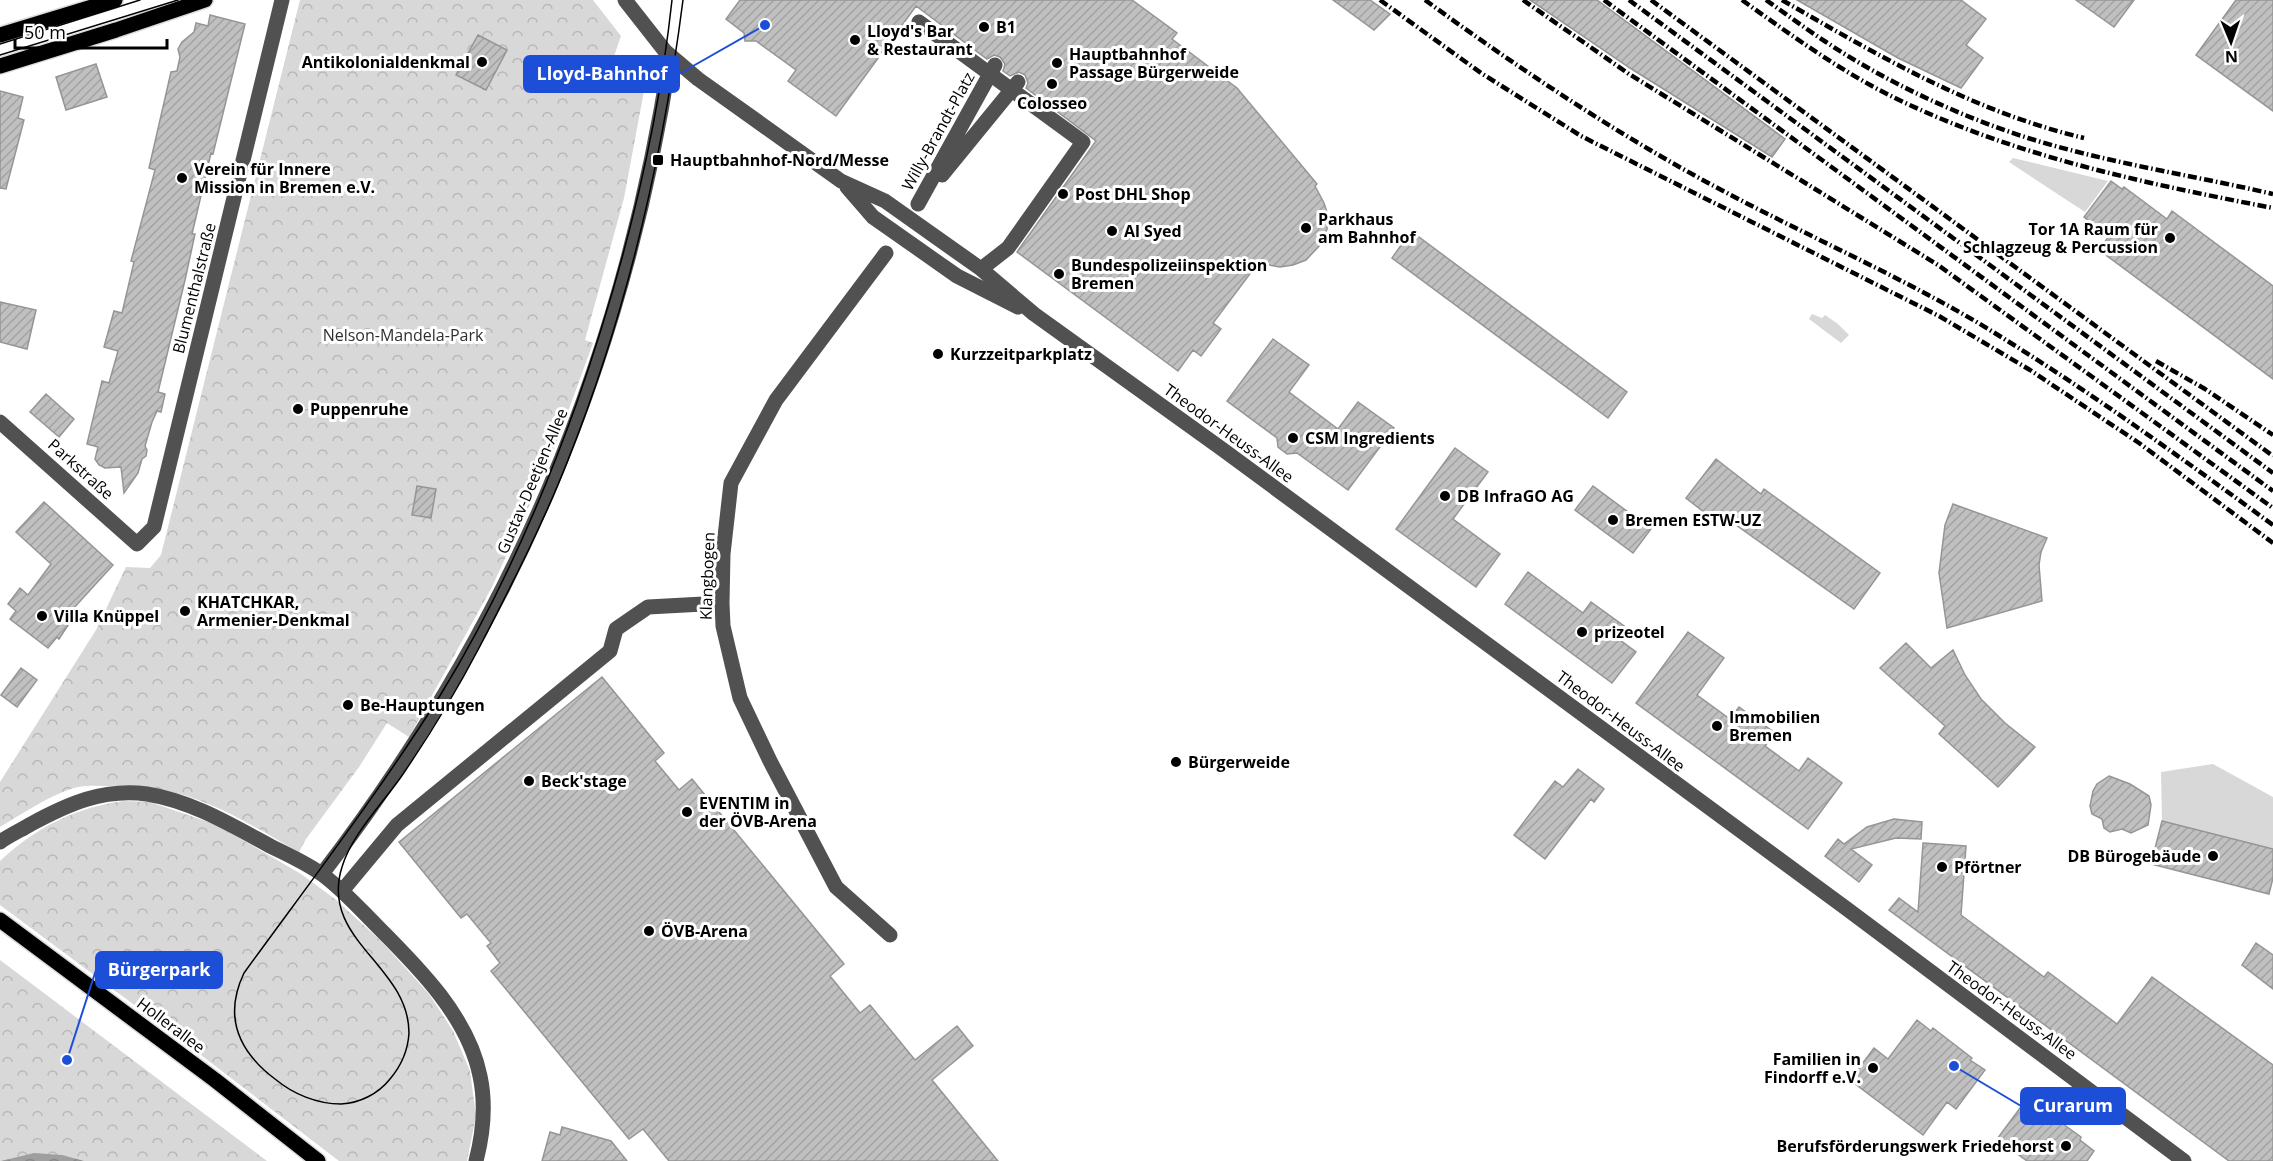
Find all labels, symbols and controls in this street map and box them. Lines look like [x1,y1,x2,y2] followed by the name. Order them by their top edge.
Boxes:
[15,12,166,50] scale bar
[2201,12,2261,72] north arrow
[996,16,1016,38] place label: B1
[24,20,66,44] text: 50 m
[867,20,973,60] place label: Lloyd's Bar & Restaurant
[977,20,991,34] marker: B1
[848,33,862,47] marker: Lloyd's Bar & Restaurant
[1069,43,1239,83] place label: Hauptbahnhof Passage Bürgerweide
[2225,46,2238,68] text: N
[302,51,470,73] place label: Antikolonialdenkmal
[475,55,489,69] marker: Antikolonialdenkmal
[524,56,679,92] callout: Lloyd-Bahnhof
[1050,56,1064,70] marker: Hauptbahnhof Passage Bürgerweide
[537,61,668,85] text: Lloyd-Bahnhof
[896,68,980,194] street label: Willy-Brandt-Platz
[1045,77,1059,91] marker: Colosseo
[1017,92,1087,114] place label: Colosseo
[670,149,889,171] place label: Hauptbahnhof-Nord/Messe
[651,153,665,167] marker: Hauptbahnhof-Nord/Messe
[194,158,375,198] place label: Verein für Innere Mission in Bremen e.V.
[175,171,189,185] marker: Verein für Innere Mission in Bremen e.V.
[1075,183,1191,205] place label: Post DHL Shop
[1056,187,1070,201] marker: Post DHL Shop
[1318,208,1416,248] place label: Parkhaus am Bahnhof
[1963,218,2158,258] place label: Tor 1A Raum für Schlagzeug & Percussion
[167,220,221,356] street label: Blumenthalstraße
[1124,220,1182,242] place label: Al Syed
[1299,221,1313,235] marker: Parkhaus am Bahnhof
[1105,224,1119,238] marker: Al Syed
[2163,231,2177,245] marker: Tor 1A Raum für Schlagzeug & Percussion
[1071,254,1267,294] place label: Bundespolizeiinspektion Bremen
[1052,267,1066,281] marker: Bundespolizeiinspektion Bremen
[323,324,484,346] park label: Nelson-Mandela-Park
[950,343,1092,365] place label: Kurzzeitparkplatz
[931,347,945,361] marker: Kurzzeitparkplatz
[1160,378,1298,488] street label: Theodor-Heuss-Allee
[310,398,409,420] place label: Puppenruhe
[291,402,305,416] marker: Puppenruhe
[491,405,573,557] street label: Gustav-Deetjen-Allee
[1305,427,1435,449] place label: CSM Ingredients
[1286,431,1300,445] marker: CSM Ingredients
[43,434,119,504] street label: Parkstraße
[1457,485,1574,507] place label: DB InfraGO AG
[1438,489,1452,503] marker: DB InfraGO AG
[1625,509,1761,531] place label: Bremen ESTW-UZ
[1606,513,1620,527] marker: Bremen ESTW-UZ
[694,532,720,620] street label: Klangbogen
[197,591,350,631] place label: KHATCHKAR, Armenier-Denkmal
[178,604,192,618] marker: KHATCHKAR, Armenier-Denkmal
[54,605,159,627] place label: Villa Knüppel
[35,609,49,623] marker: Villa Knüppel
[1594,621,1665,643] place label: prizeotel
[1575,625,1589,639] marker: prizeotel
[1552,665,1690,777] street label: Theodor-Heuss-Allee
[360,694,485,716] place label: Be-Hauptungen
[341,698,355,712] marker: Be-Hauptungen
[1729,706,1820,746] place label: Immobilien Bremen
[1710,719,1724,733] marker: Immobilien Bremen
[1188,751,1290,773] place label: Bürgerweide
[1169,755,1183,769] marker: Bürgerweide
[541,770,627,792] place label: Beck'stage
[522,774,536,788] marker: Beck'stage
[699,792,817,832] place label: EVENTIM in der ÖVB-Arena
[680,805,694,819] marker: EVENTIM in der ÖVB-Arena
[2067,845,2201,867] place label: DB Bürogebäude
[2206,849,2220,863] marker: DB Bürogebäude
[1954,856,2022,878] place label: Pförtner
[1935,860,1949,874] marker: Pförtner
[661,920,748,942] place label: ÖVB-Arena
[642,924,656,938] marker: ÖVB-Arena
[96,952,222,988] callout: Bürgerpark
[1943,955,2081,1065] street label: Theodor-Heuss-Allee
[108,957,211,981] text: Bürgerpark
[132,992,210,1058] street label: Hollerallee
[1764,1048,1861,1088] place label: Familien in Findorff e.V.
[1866,1061,1880,1075] marker: Familien in Findorff e.V.
[2021,1088,2125,1124] callout: Curarum
[2033,1093,2113,1117] text: Curarum
[1777,1135,2054,1157] place label: Berufsförderungswerk Friedehorst
[2059,1139,2073,1153] marker: Berufsförderungswerk Friedehorst

